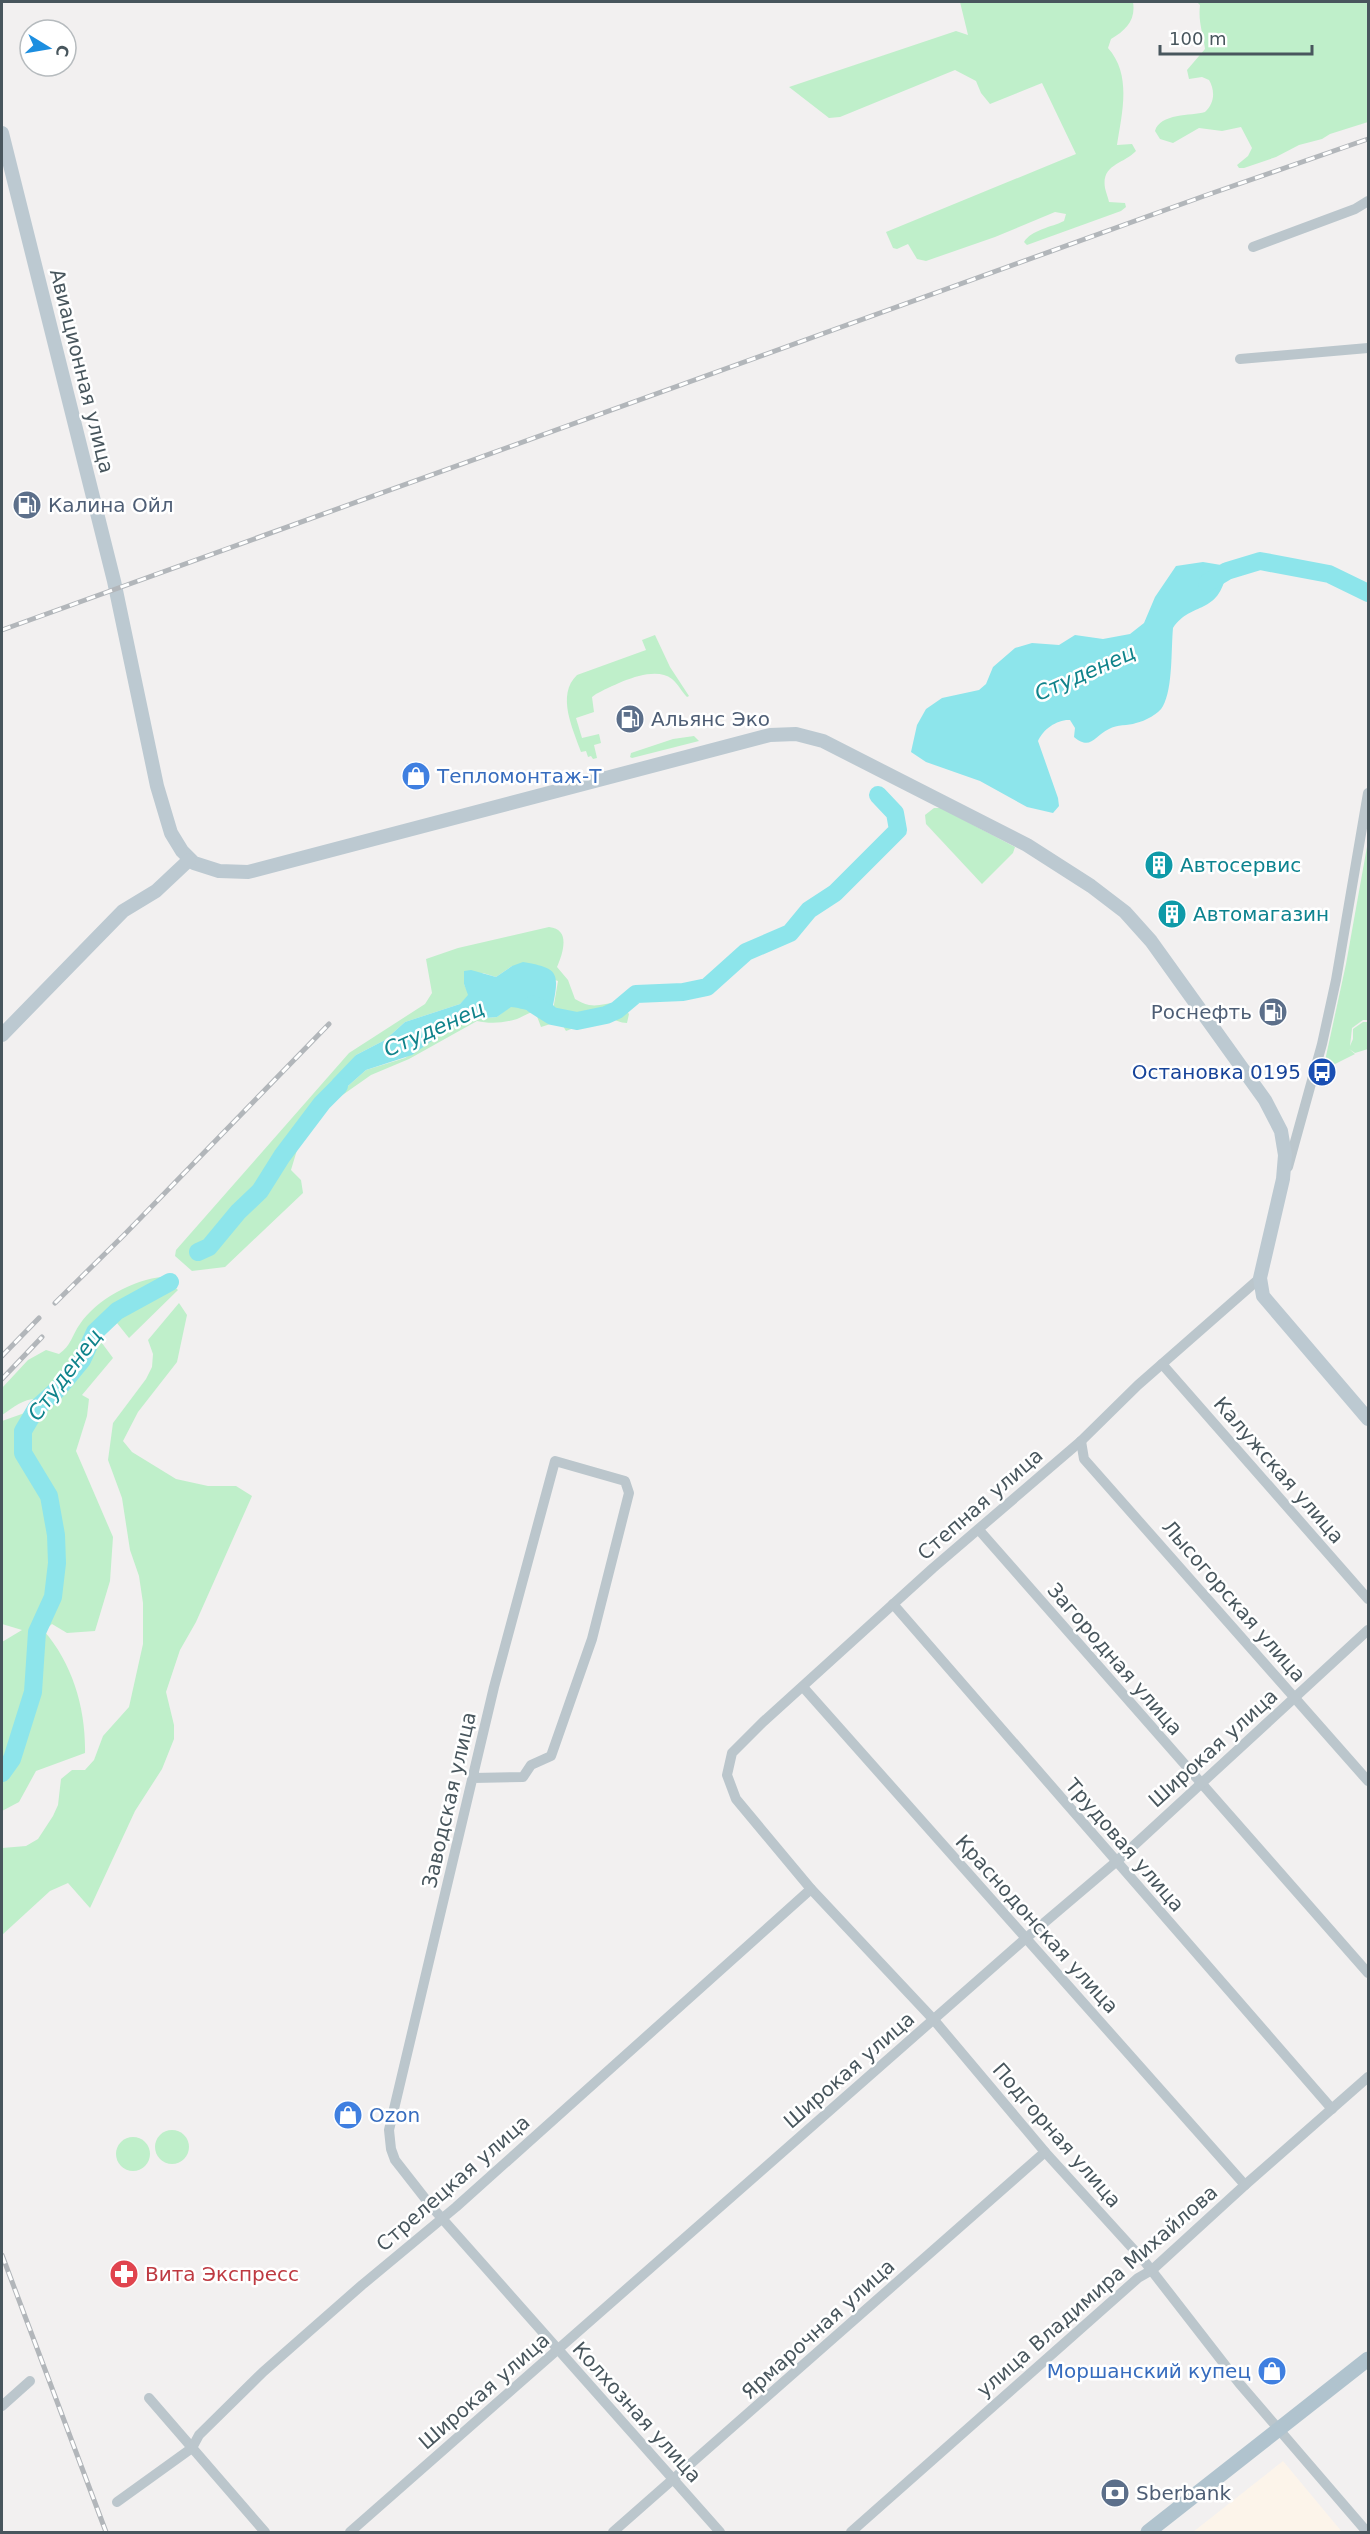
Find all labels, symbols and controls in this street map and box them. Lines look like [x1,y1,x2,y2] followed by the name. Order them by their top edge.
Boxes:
[18,18,78,78] north arrow
[1160,18,1312,56] scale bar
[1169,28,1227,49] text: 100 m
[52,43,73,58] text: С
[45,266,119,476] street label: Авиационная улица
[11,489,43,521] fuel station icon: Калина Ойл
[48,493,173,517] place label: Калина Ойл
[1031,640,1139,706] water label: Студенец
[614,703,646,735] fuel station icon: Альянс Эко
[651,707,770,731] place label: Альянс Эко
[400,760,432,792] shop icon: Тепломонтаж-Т
[436,764,602,788] place label: Тепломонтаж-Т
[1143,849,1175,881] building icon: Автосервис
[1180,853,1301,877] place label: Автосервис
[1156,898,1188,930] building icon: Автомагазин
[1193,902,1329,926] place label: Автомагазин
[380,996,488,1062] water label: Студенец
[1257,996,1289,1028] fuel station icon: Роснефть
[1151,1000,1252,1024] place label: Роснефть
[1306,1056,1338,1088] bus stop icon: Остановка 0195
[1132,1060,1301,1084] place label: Остановка 0195
[23,1325,107,1425] water label: Студенец
[1209,1392,1349,1548] street label: Калужская улица
[912,1443,1048,1565] street label: Степная улица
[1157,1515,1311,1687] street label: Лысогорская улица
[1042,1578,1188,1740] street label: Загородная улица
[1143,1684,1283,1812] street label: Широкая улица
[417,1710,481,1890] street label: Заводская улица
[1060,1773,1189,1917] street label: Трудовая улица
[951,1830,1123,2018] street label: Краснодонская улица
[779,2007,919,2133] street label: Широкая улица
[988,2058,1126,2212] street label: Подгорная улица
[332,2099,364,2131] shop icon: Ozon
[369,2103,420,2127] place label: Ozon
[371,2110,535,2256] street label: Стрелецкая улица
[972,2180,1222,2402] street label: улица Владимира Михайлова
[736,2254,900,2404] street label: Ярмарочная улица
[108,2258,140,2290] pharmacy icon: Вита Экспресс
[145,2262,299,2286] place label: Вита Экспресс
[414,2328,554,2454] street label: Широкая улица
[567,2337,707,2487] street label: Колхозная улица
[1256,2355,1288,2387] shop icon: Моршанский купец
[1047,2359,1251,2383] place label: Моршанский купец
[1099,2477,1131,2509] bank icon: Sberbank
[1136,2481,1232,2505] place label: Sberbank

